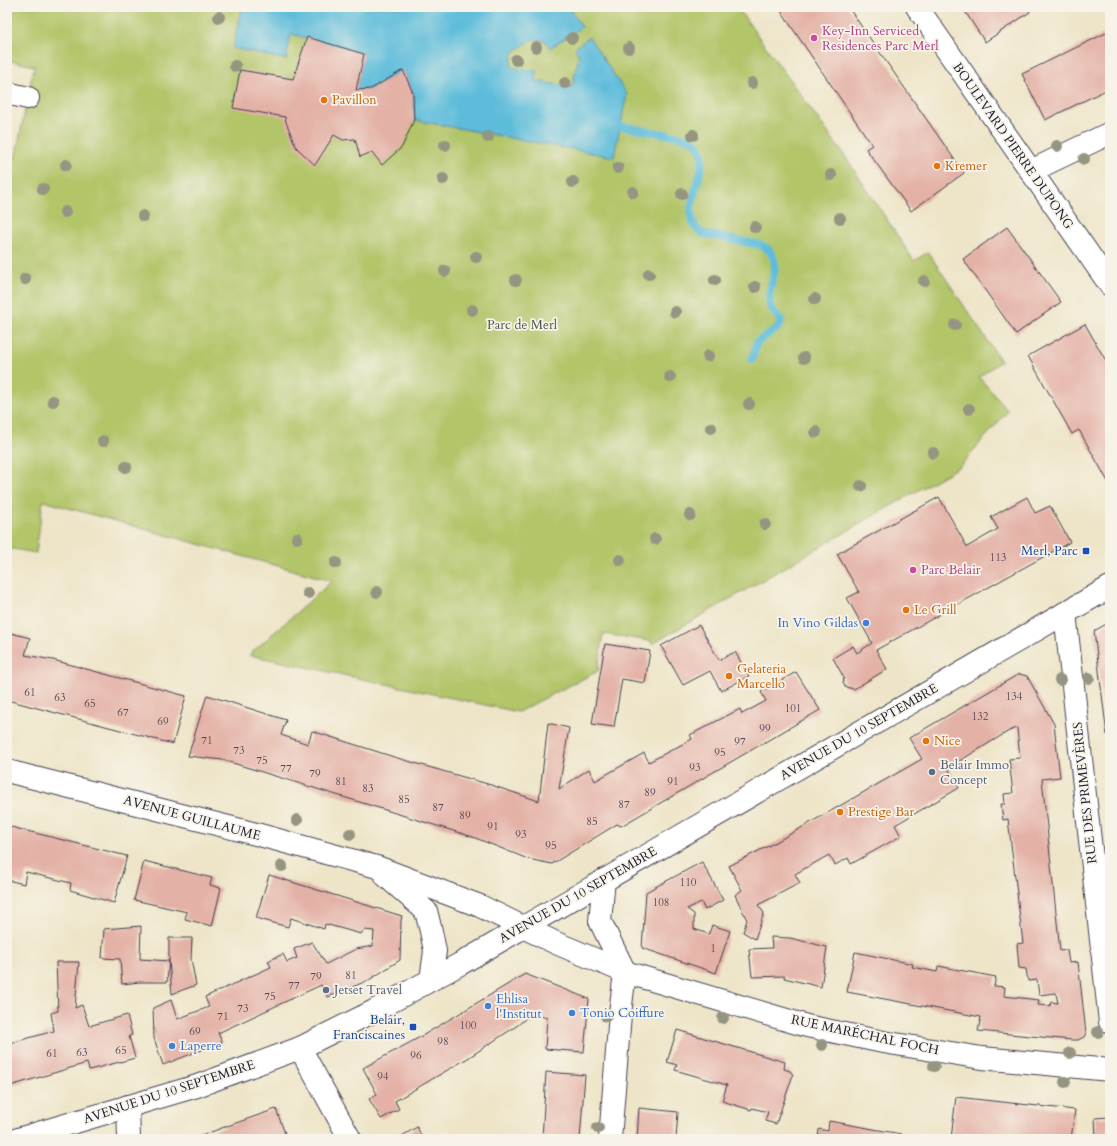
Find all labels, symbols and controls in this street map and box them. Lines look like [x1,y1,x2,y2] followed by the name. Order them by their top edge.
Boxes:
[822,22,939,55] place label: Key-Inn Serviced Residences Parc Merl
[809,33,819,43] marker: Key-Inn Serviced Residences Parc Merl
[948,59,1078,233] street label: BOULEVARD PIERRE DUPONG
[332,91,377,109] place label: Pavillon
[319,95,329,105] marker: Pavillon
[945,157,987,175] place label: Kremer
[932,161,942,171] marker: Kremer
[487,316,558,334] park label: Parc de Merl
[1021,542,1078,560] place label: Merl, Parc
[1081,546,1091,556] marker: Merl, Parc
[990,550,1007,565] house number: 113
[921,561,981,579] place label: Parc Belair
[908,565,918,575] marker: Parc Belair
[914,601,957,619] place label: Le Grill
[901,605,911,615] marker: Le Grill
[777,614,858,632] place label: In Vino Gildas
[861,618,871,628] marker: In Vino Gildas
[737,660,787,693] place label: Gelateria Marcello
[724,671,734,681] marker: Gelateria Marcello
[777,679,941,785] street label: AVENUE DU 10 SEPTEMBRE
[24,685,36,700] house number: 61
[1006,689,1023,704] house number: 134
[54,690,66,705] house number: 63
[84,696,96,711] house number: 65
[785,701,801,716] house number: 101
[117,705,129,720] house number: 67
[972,709,989,724] house number: 132
[157,714,169,729] house number: 69
[759,721,771,736] house number: 99
[1069,721,1101,865] street label: RUE DES PRIMEVÈRES
[934,732,961,750] place label: Nice
[201,733,213,748] house number: 71
[734,734,746,749] house number: 97
[921,736,931,746] marker: Nice
[233,743,245,758] house number: 73
[714,745,726,760] house number: 95
[256,753,268,768] house number: 75
[940,756,1009,789] place label: Belair Immo Concept
[689,760,701,775] house number: 93
[280,761,292,776] house number: 77
[309,766,321,781] house number: 79
[927,767,937,777] marker: Belair Immo Concept
[335,774,347,789] house number: 81
[667,774,679,789] house number: 91
[362,781,374,796] house number: 83
[644,785,656,800] house number: 89
[121,791,263,845] street label: AVENUE GUILLAUME
[398,792,410,807] house number: 85
[618,797,630,812] house number: 87
[432,800,444,815] house number: 87
[848,803,915,821] place label: Prestige Bar
[835,807,845,817] marker: Prestige Bar
[459,808,471,823] house number: 89
[586,814,598,829] house number: 85
[487,819,499,834] house number: 91
[515,827,527,842] house number: 93
[545,838,557,853] house number: 95
[496,842,660,948] street label: AVENUE DU 10 SEPTEMBRE
[680,875,697,890] house number: 110
[653,895,669,910] house number: 108
[710,941,716,956] house number: 1
[345,968,357,983] house number: 81
[310,969,322,984] house number: 79
[288,978,300,993] house number: 77
[332,981,403,999] place label: Jetset Travel
[321,985,331,995] marker: Jetset Travel
[264,989,276,1004] house number: 75
[496,990,542,1023] place label: Ehlisa l'Institut
[237,1001,249,1016] house number: 73
[483,1001,493,1011] marker: Ehlisa l'Institut
[580,1004,664,1022] place label: Tonio Coiffure
[567,1008,577,1018] marker: Tonio Coiffure
[217,1009,229,1024] house number: 71
[333,1011,405,1044] place label: Belair, Franciscaines
[790,1011,941,1059] street label: RUE MARÉCHAL FOCH
[460,1018,477,1033] house number: 100
[408,1022,418,1032] marker: Belair, Franciscaines
[189,1024,201,1039] house number: 69
[437,1034,449,1049] house number: 98
[180,1037,222,1055] place label: Laperre
[167,1041,177,1051] marker: Laperre
[115,1043,127,1058] house number: 65
[76,1045,88,1060] house number: 63
[46,1046,58,1061] house number: 61
[410,1048,422,1063] house number: 96
[81,1056,257,1128] street label: AVENUE DU 10 SEPTEMBRE
[377,1069,389,1084] house number: 94

